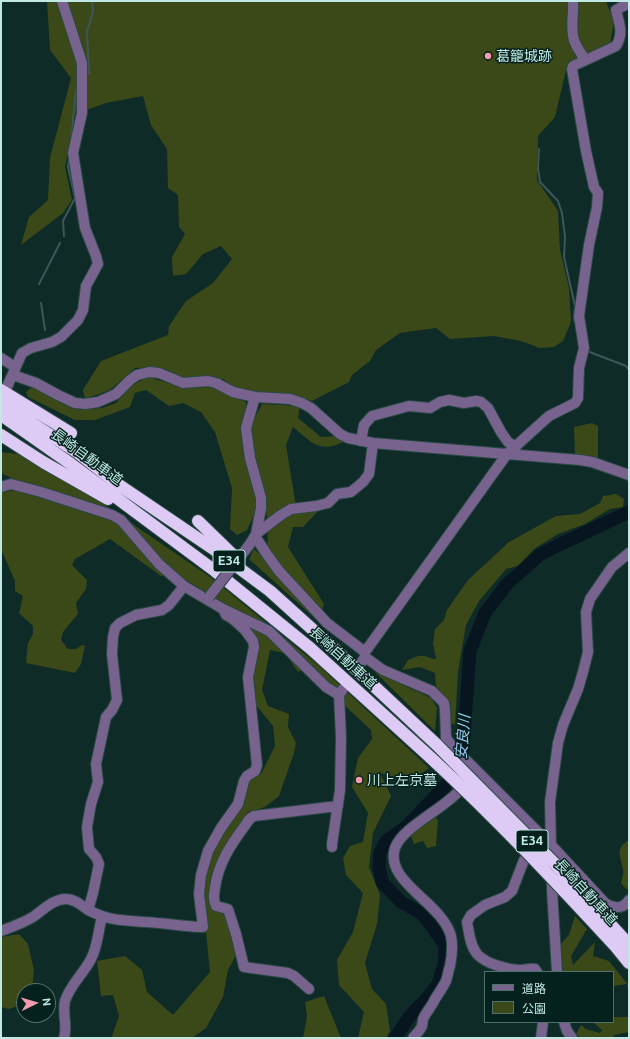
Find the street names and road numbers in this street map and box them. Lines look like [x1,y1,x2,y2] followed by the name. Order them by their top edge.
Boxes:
[48,426,126,488] street label: 長崎自動車道
[213,550,245,572] road number: E34
[306,624,380,692] street label: 長崎自動車道
[516,830,548,852] road number: E34
[551,856,621,928] street label: 長崎自動車道

